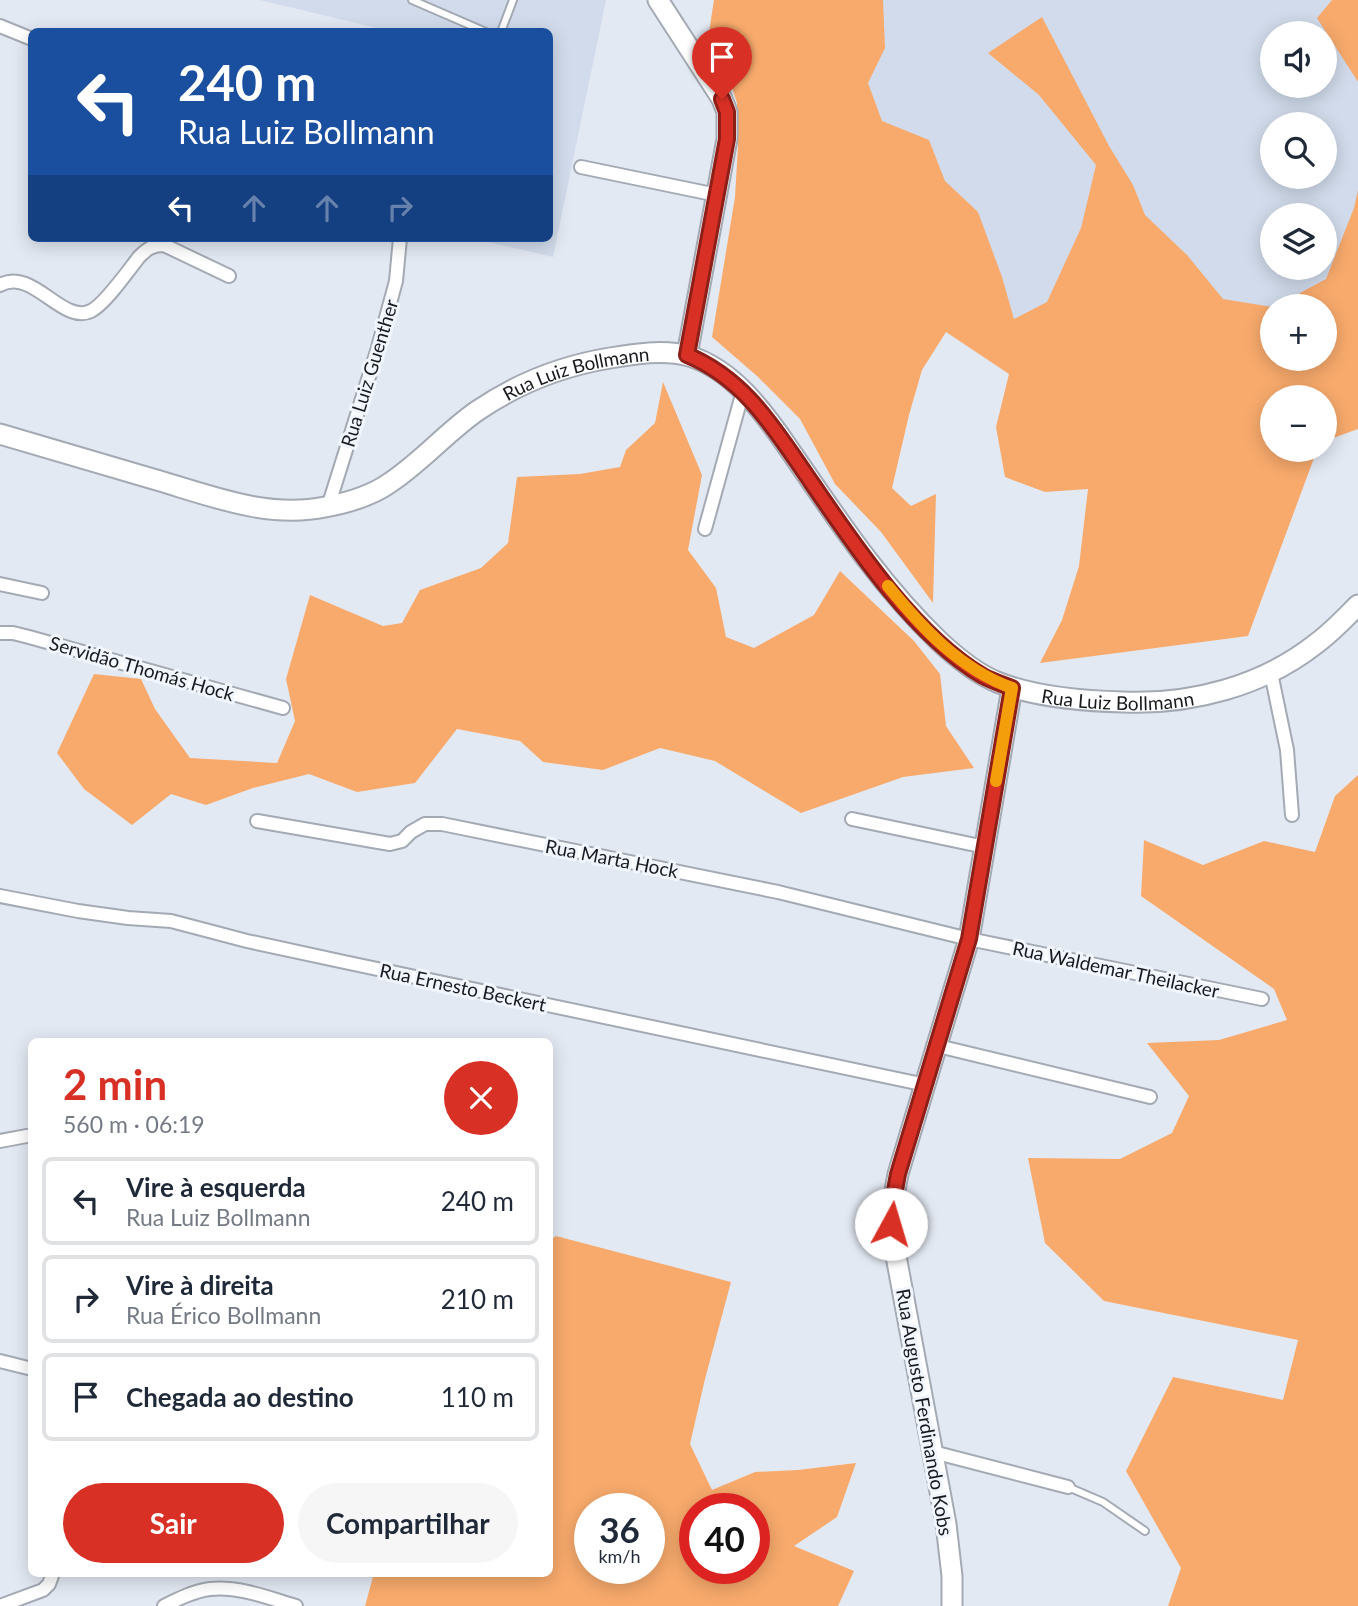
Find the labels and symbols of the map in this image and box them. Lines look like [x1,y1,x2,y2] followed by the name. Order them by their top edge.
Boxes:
[692,27,752,99] pin
[336,296,402,450] street label: Rua Luiz Guenther
[498,341,650,405] street label: Rua Luiz Bollmann
[47,631,237,705] street label: Servidão Thomás Hock
[1040,683,1196,714] street label: Rua Luiz Bollmann
[544,834,681,882] street label: Rua Marta Hock
[1011,936,1221,1002] street label: Rua Waldemar Theilacker
[378,958,548,1016] street label: Rua Ernesto Beckert
[854,1187,928,1261] position arrow
[892,1287,958,1537] street label: Rua Augusto Ferdinando Kobs
[679,1493,770,1584] speed limit sign: 40

